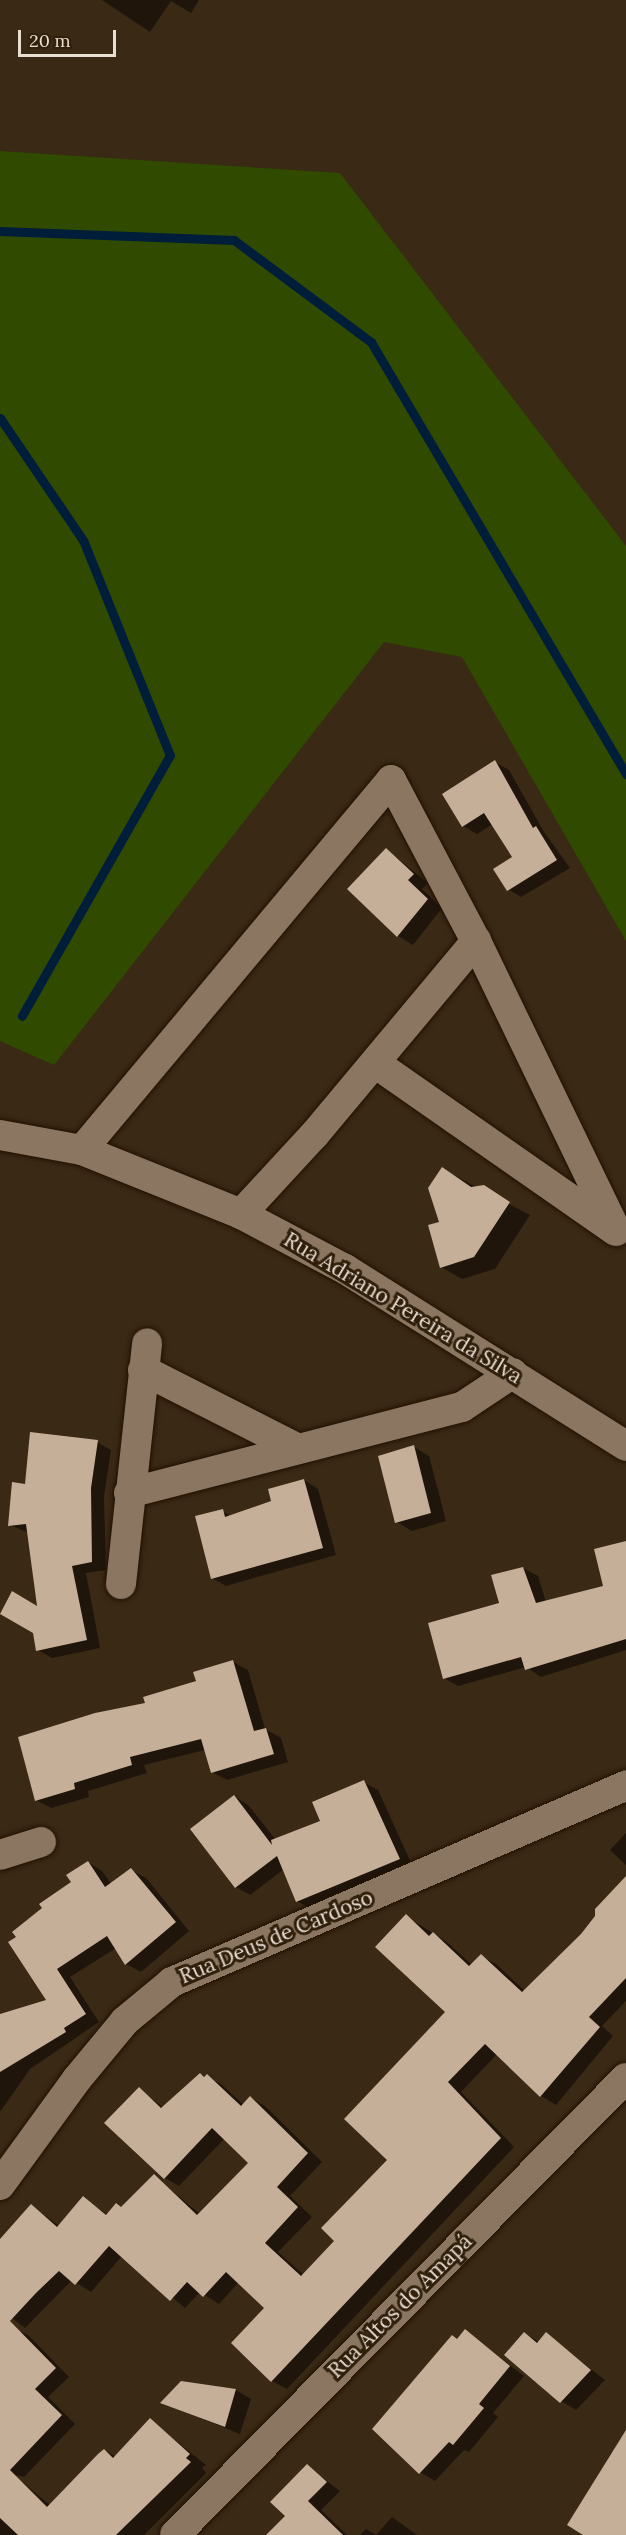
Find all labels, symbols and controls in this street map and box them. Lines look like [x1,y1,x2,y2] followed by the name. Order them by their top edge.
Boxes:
[21,18,118,56] scale bar
[29,29,71,52] text: 20 m
[279,1227,527,1389] street label: Rua Adriano Pereira da Silva
[175,1885,377,1989] street label: Rua Deus de Cardoso
[323,2229,477,2383] street label: Rua Altos do Amapá

